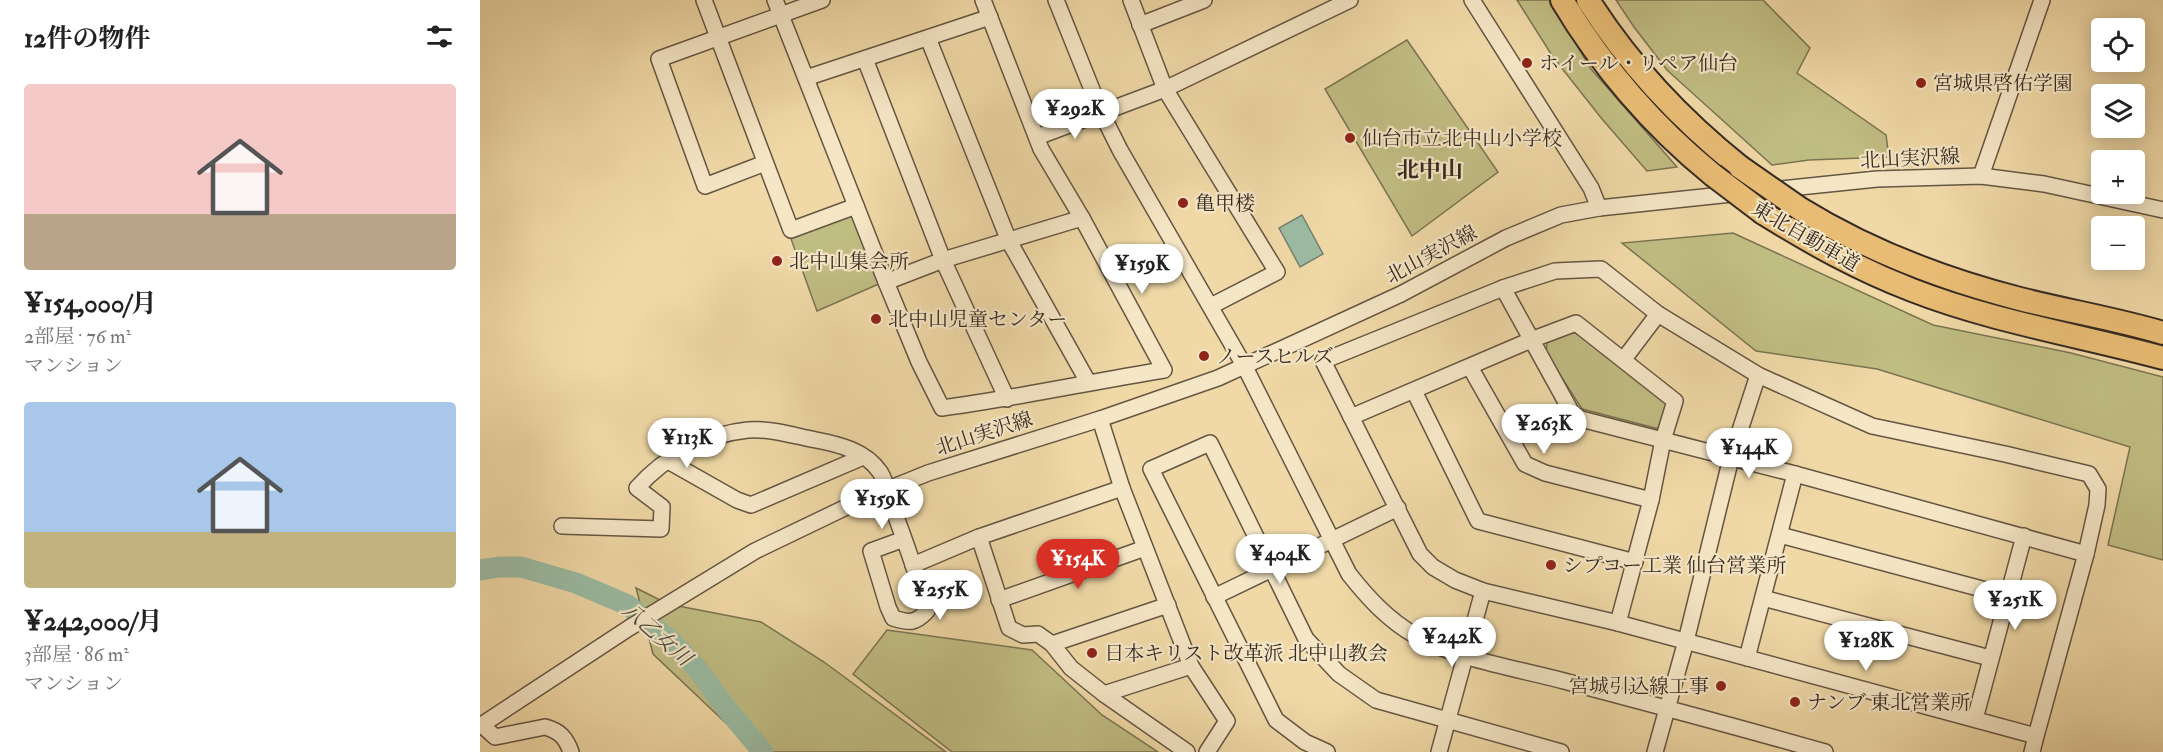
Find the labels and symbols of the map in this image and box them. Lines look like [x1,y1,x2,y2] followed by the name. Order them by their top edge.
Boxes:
[1539,51,1738,76] place label: ホイール・リペア仙台
[1520,56,1534,70] marker: ホイール・リペア仙台
[1933,71,2073,96] place label: 宮城県啓佑学園
[1914,76,1928,90] marker: 宮城県啓佑学園
[1033,89,1117,140] pin: ¥292K
[1362,126,1562,151] place label: 仙台市立北中山小学校
[1343,131,1357,145] marker: 仙台市立北中山小学校
[1859,143,1961,174] street label: 北山実沢線
[1397,156,1463,184] district label: 北中山
[1195,191,1255,216] place label: 亀甲楼
[1176,196,1190,210] marker: 亀甲楼
[1748,196,1864,277] street label: 東北自動車道
[1381,220,1481,289] street label: 北山実沢線
[1100,244,1184,295] pin: ¥159K
[789,249,909,274] place label: 北中山集会所
[770,254,784,268] marker: 北中山集会所
[888,307,1067,332] place label: 北中山児童センター
[869,312,883,326] marker: 北中山児童センター
[1216,344,1334,369] place label: ノースヒルズ
[1197,349,1211,363] marker: ノースヒルズ
[1502,404,1586,455] pin: ¥263K
[933,406,1036,461] street label: 北山実沢線
[645,418,729,469] pin: ¥113K
[1707,428,1791,479] pin: ¥144K
[840,479,924,530] pin: ¥159K
[1238,534,1322,585] pin: ¥404K
[1036,539,1120,590] pin: ¥154K
[1563,553,1786,578] place label: シプコー工業 仙台営業所
[1544,558,1558,572] marker: シプコー工業 仙台営業所
[898,570,982,621] pin: ¥255K
[1973,580,2057,631] pin: ¥251K
[616,597,699,673] water label: 八乙女川
[1410,617,1494,668] pin: ¥242K
[1824,621,1908,672] pin: ¥128K
[1104,641,1388,666] place label: 日本キリスト改革派 北中山教会
[1085,646,1099,660] marker: 日本キリスト改革派 北中山教会
[1569,674,1709,699] place label: 宮城引込線工事
[1714,679,1728,693] marker: 宮城引込線工事
[1807,690,1970,715] place label: ナンブ 東北営業所
[1788,695,1802,709] marker: ナンブ 東北営業所

